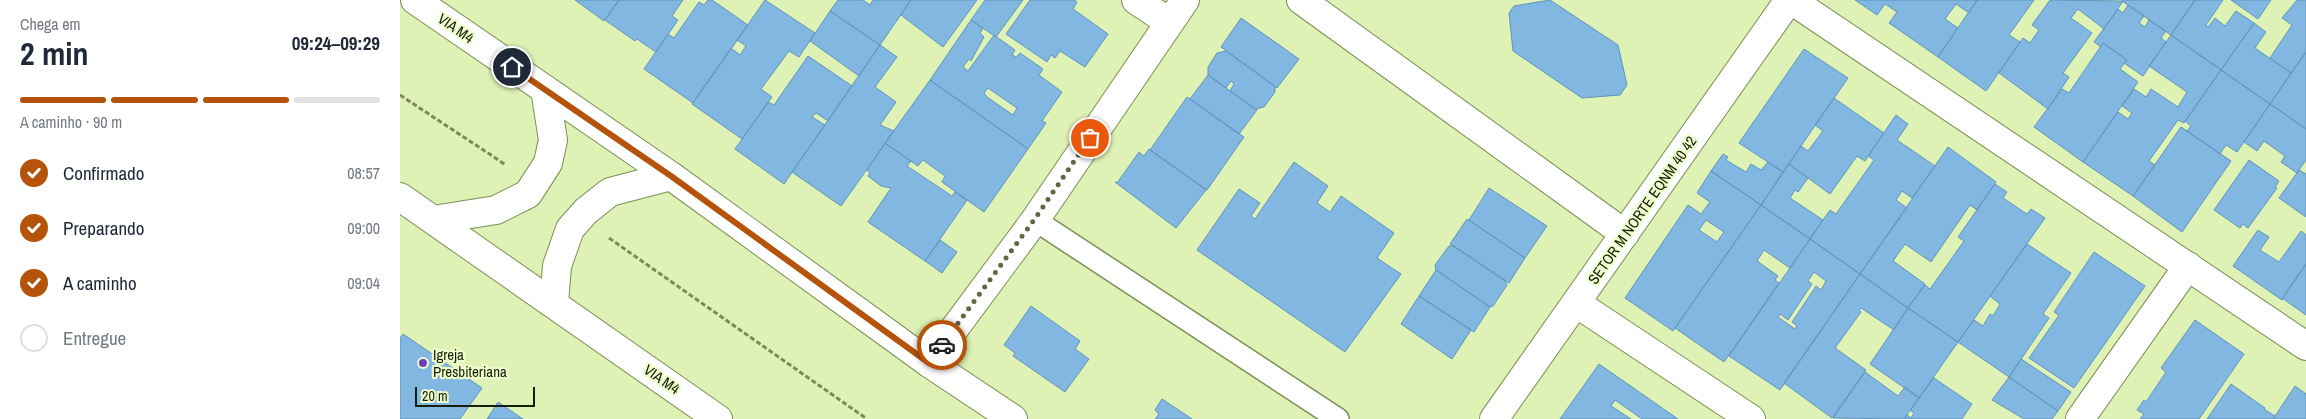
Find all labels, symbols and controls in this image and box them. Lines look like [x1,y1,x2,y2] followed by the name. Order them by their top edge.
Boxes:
[434,8,478,48] street label: VIA M4
[20,13,81,35] text: Chega em
[292,30,380,56] text: 09:24–09:29
[20,32,89,75] text: 2 min
[491,46,533,88] pin
[498,53,526,81] icon: home
[20,111,122,133] text: A caminho · 90 m
[1069,117,1111,159] pin
[1076,124,1104,152] icon: bag
[1583,132,1701,288] street label: SETOR M NORTE EQNM 40 42
[20,159,48,187] icon: check
[63,160,144,186] text: Confirmado
[347,162,380,184] text: 08:57
[20,214,48,242] icon: check
[63,215,144,241] text: Preparando
[347,217,380,239] text: 09:00
[20,269,48,297] icon: check
[63,270,137,296] text: A caminho
[347,272,380,294] text: 09:04
[917,320,967,370] courier
[63,325,126,351] text: Entregue
[928,331,956,359] icon: car
[433,344,507,382] place label: Igreja Presbiteriana
[417,357,429,369] marker: Igreja Presbiteriana
[640,359,684,399] street label: VIA M4
[415,384,535,407] scale bar
[422,387,448,405] text: 20 m

